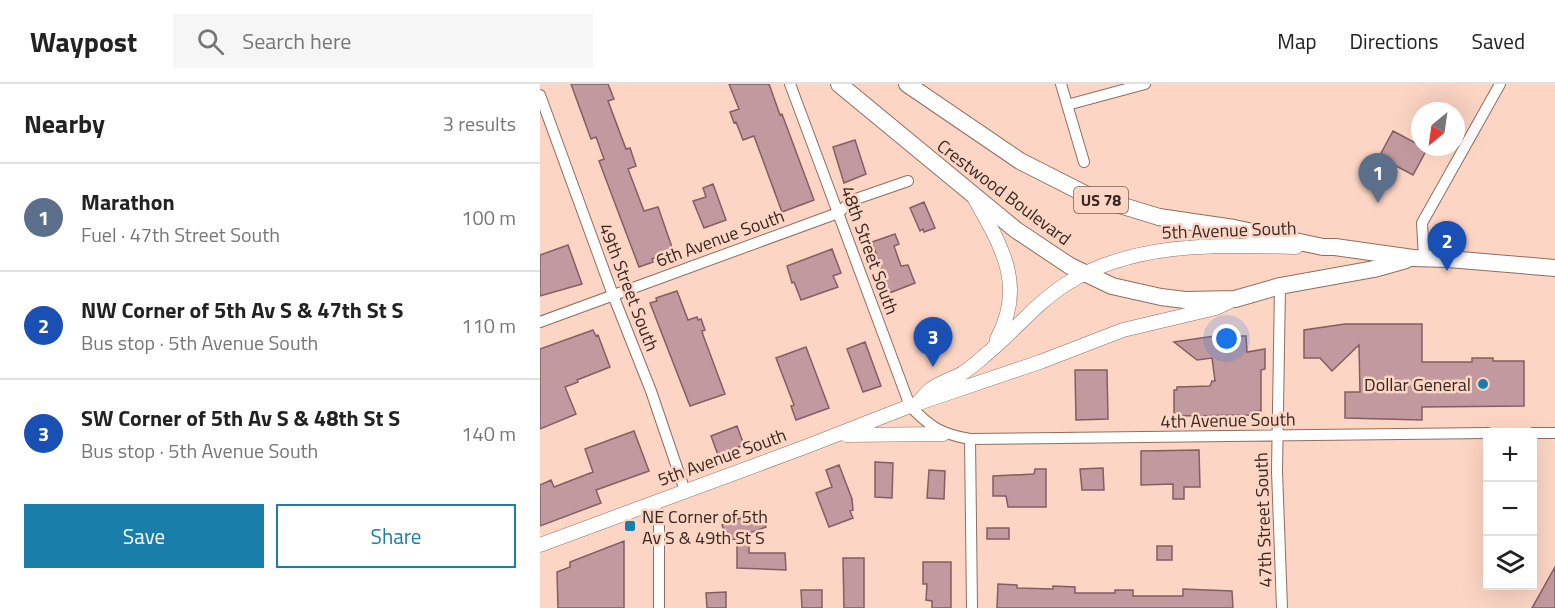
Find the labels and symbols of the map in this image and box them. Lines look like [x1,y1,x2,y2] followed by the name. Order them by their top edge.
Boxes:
[1411,102,1465,156] north arrow
[931,132,1077,252] street label: Crestwood Boulevard
[1358,154,1398,203] pin: 1
[834,182,906,318] street label: 48th Street South
[1074,187,1128,213] road number: US 78
[652,202,788,274] street label: 6th Avenue South
[1161,214,1297,246] street label: 5th Avenue South
[592,219,666,355] street label: 49th Street South
[1428,222,1466,271] pin: 2
[914,318,952,367] pin: 3
[1212,324,1241,353] your location
[1364,371,1471,398] place label: Dollar General
[1476,377,1490,391] marker: Dollar General
[1160,405,1296,435] street label: 4th Avenue South
[654,421,790,493] street label: 5th Avenue South
[1247,452,1279,588] street label: 47th Street South
[642,503,768,551] place label: NE Corner of 5th Av S & 49th St S
[623,519,637,533] marker: NE Corner of 5th Av S & 49th St S

